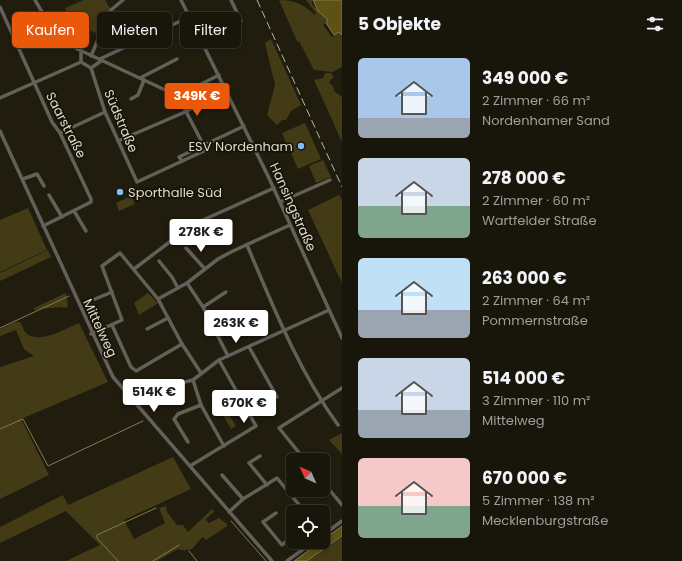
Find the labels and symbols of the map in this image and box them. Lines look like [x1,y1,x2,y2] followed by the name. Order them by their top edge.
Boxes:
[164,83,230,117] pin: 349K €
[99,87,143,155] street label: Südstraße
[41,89,91,161] street label: Saarstraße
[188,137,293,156] place label: ESV Nordenham
[296,141,306,151] marker: ESV Nordenham
[265,160,321,254] street label: Hansingstraße
[128,183,222,202] place label: Sporthalle Süd
[115,187,125,197] marker: Sporthalle Süd
[168,219,234,253] pin: 278K €
[78,296,122,360] street label: Mittelweg
[203,310,269,344] pin: 263K €
[121,379,187,413] pin: 514K €
[211,390,277,424] pin: 670K €
[286,453,330,497] north arrow

